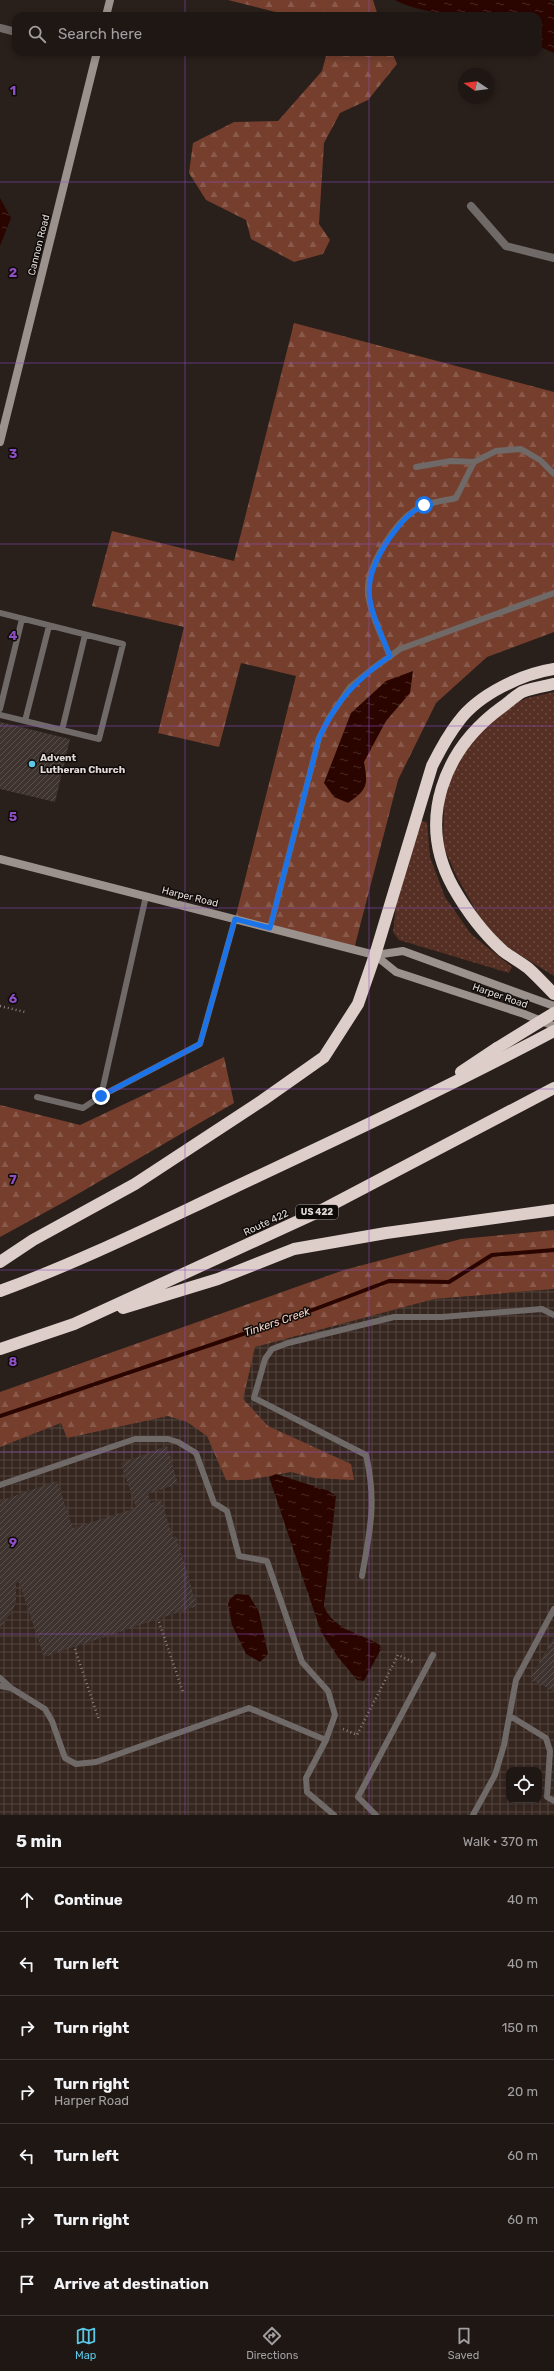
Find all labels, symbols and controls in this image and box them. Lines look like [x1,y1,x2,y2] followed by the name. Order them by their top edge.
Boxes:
[12,12,542,56] search box
[26,23,48,45] icon: search
[58,25,142,43] text: Search here
[458,68,494,104] north arrow
[10,83,16,98] text: 1
[26,213,52,277] street label: Cannon Road
[9,265,17,280] text: 2
[9,446,18,461] text: 3
[415,496,433,514] route start
[9,628,18,643] text: 4
[40,752,125,776] place label: Advent Lutheran Church
[27,759,37,769] marker: Advent Lutheran Church
[9,809,17,824] text: 5
[161,884,220,910] street label: Harper Road
[471,981,529,1011] street label: Harper Road
[9,991,18,1006] text: 6
[92,1087,110,1105] route end
[9,1172,17,1187] text: 7
[296,1205,338,1219] road number: US 422
[242,1207,290,1239] street label: Route 422
[242,1305,312,1339] water label: Tinkers Creek
[9,1354,18,1369] text: 8
[9,1535,17,1550] text: 9
[506,1767,542,1803] map controls
[506,1767,542,1803] button: locate
[16,1831,62,1851] text: 5 min
[463,1834,538,1849] text: Walk · 370 m
[16,1889,38,1911] icon: ahead
[54,1891,123,1909] text: Continue
[507,1892,538,1907] text: 40 m
[16,1953,38,1975] icon: left
[54,1955,119,1973] text: Turn left
[507,1956,538,1971] text: 40 m
[16,2017,38,2039] icon: right
[54,2019,129,2037] text: Turn right
[502,2020,538,2035] text: 150 m
[54,2075,129,2093] text: Turn right
[16,2081,38,2103] icon: right
[507,2084,538,2099] text: 20 m
[54,2093,129,2108] text: Harper Road
[16,2145,38,2167] icon: left
[54,2147,119,2165] text: Turn left
[507,2148,538,2163] text: 60 m
[16,2209,38,2231] icon: right
[54,2211,129,2229] text: Turn right
[507,2212,538,2227] text: 60 m
[16,2273,38,2295] icon: arrive
[54,2275,209,2293] text: Arrive at destination
[75,2325,97,2362] tab: Map
[246,2325,298,2362] tab: Directions
[448,2325,479,2362] tab: Saved

